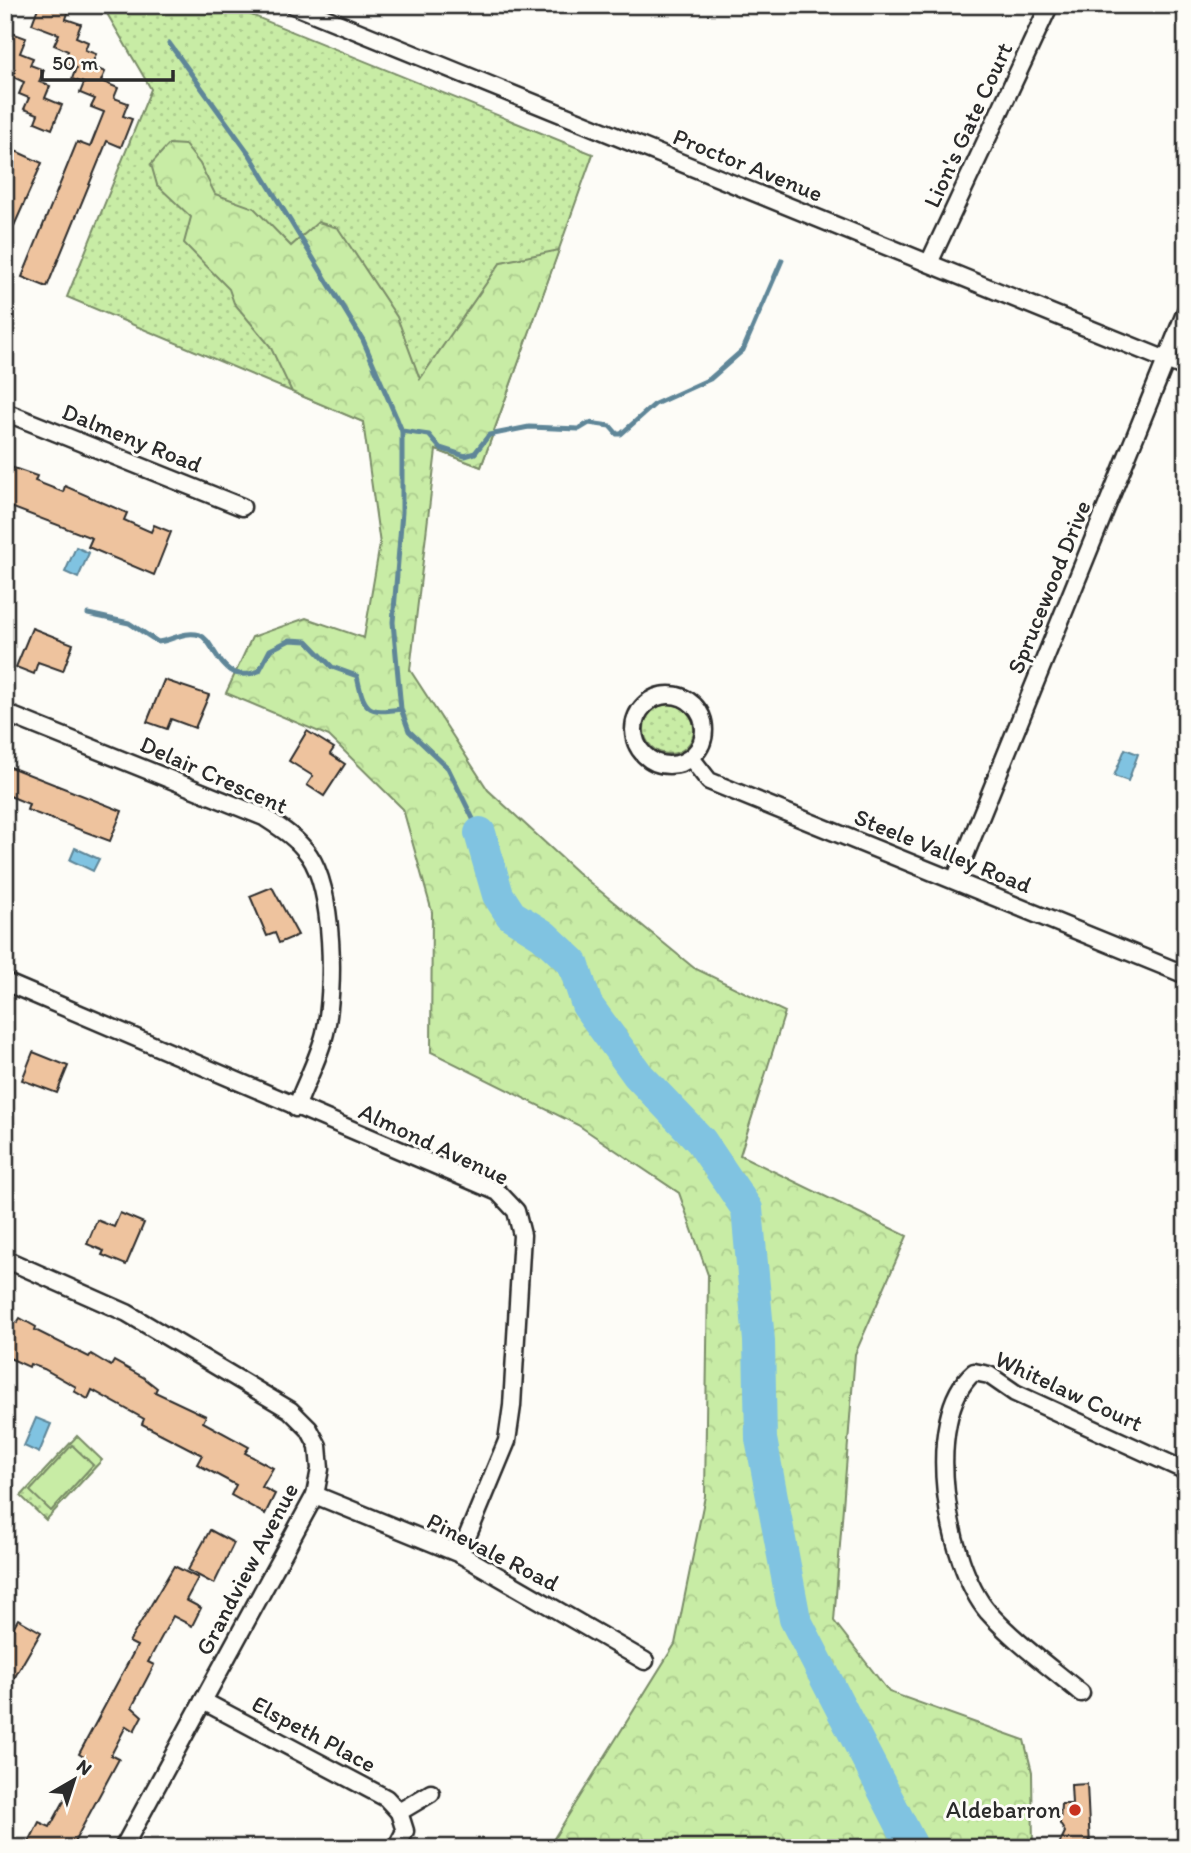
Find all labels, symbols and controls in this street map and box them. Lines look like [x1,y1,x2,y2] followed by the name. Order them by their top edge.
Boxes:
[42,38,173,82] scale bar
[917,38,1019,212] street label: Lion's Gate Court
[52,50,99,75] text: 50 m
[669,121,827,208] street label: Proctor Avenue
[58,396,206,479] street label: Dalmeny Road
[1001,496,1097,678] street label: Sprucewood Drive
[136,729,293,820] street label: Delair Crescent
[850,802,1036,899] street label: Steele Valley Road
[355,1096,514,1191] street label: Almond Avenue
[991,1344,1148,1437] street label: Whitelaw Court
[189,1478,304,1660] street label: Grandview Avenue
[422,1506,564,1597] street label: Pinevale Road
[247,1689,381,1778] street label: Elspeth Place
[38,1744,108,1814] north arrow
[72,1754,97,1780] text: N
[946,1795,1061,1824] place label: Aldebarron
[1067,1802,1083,1818] marker: Aldebarron

